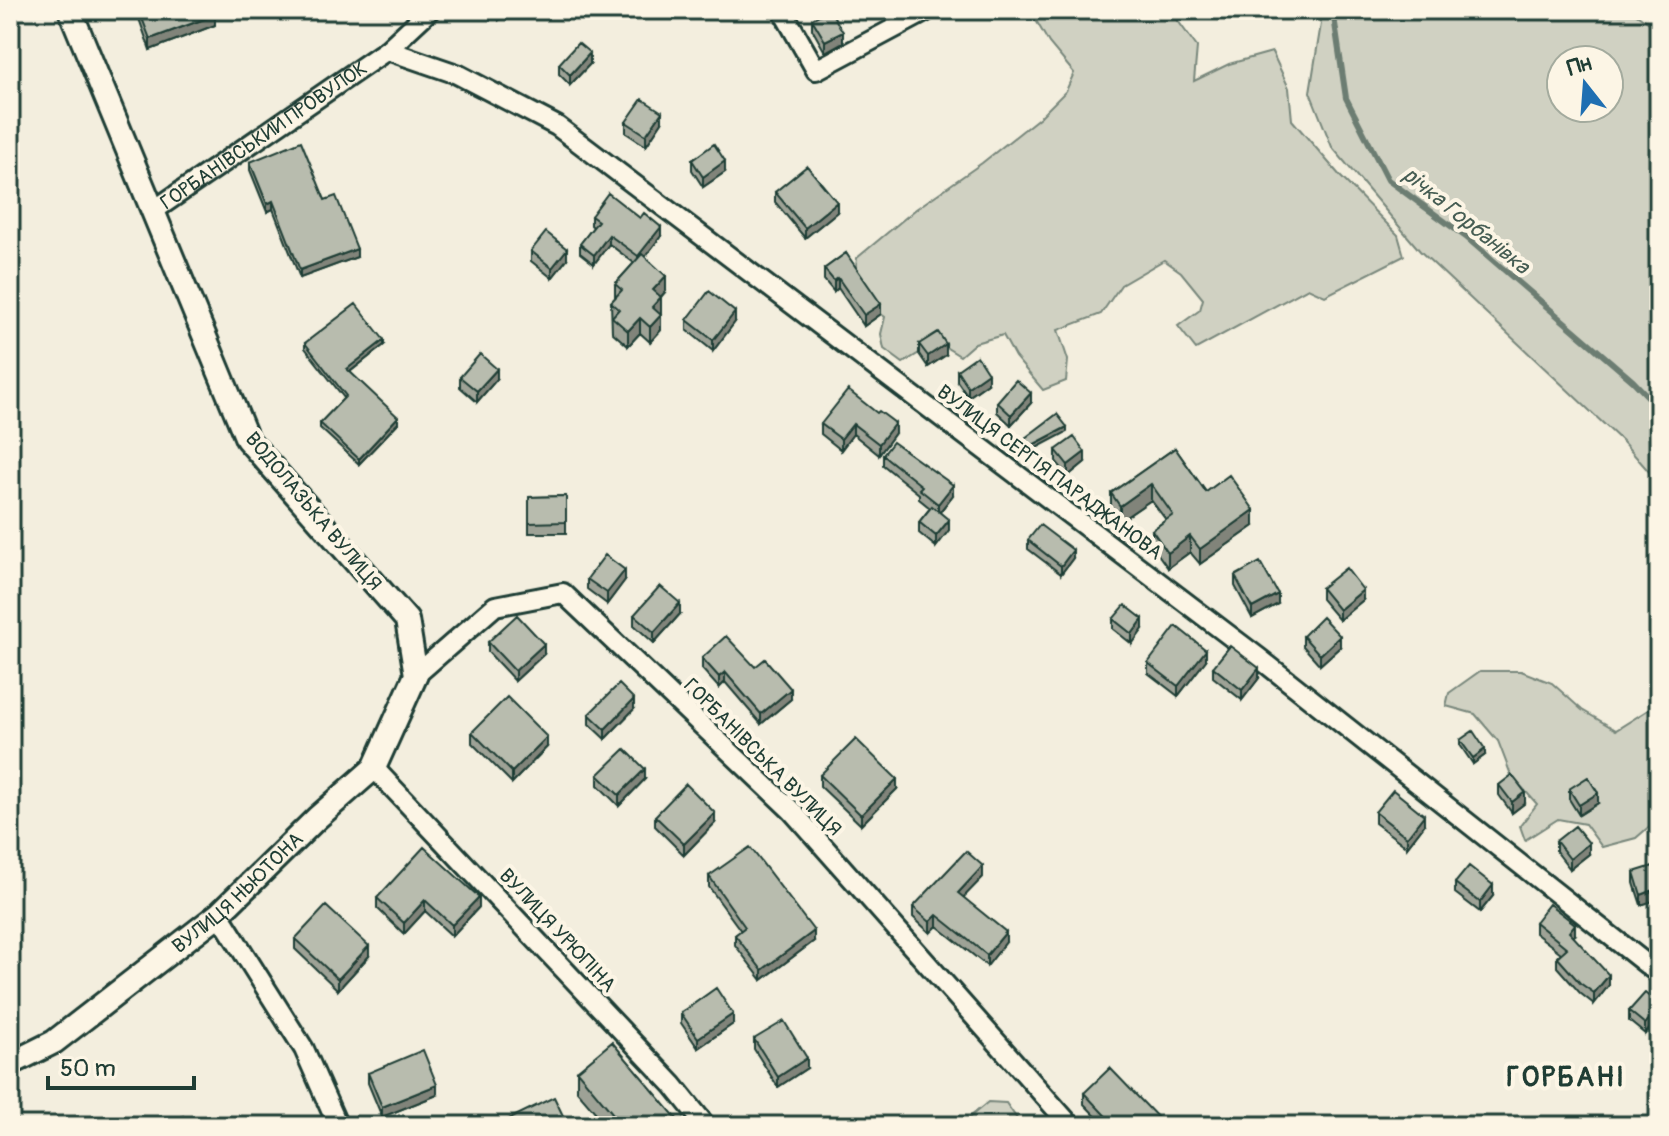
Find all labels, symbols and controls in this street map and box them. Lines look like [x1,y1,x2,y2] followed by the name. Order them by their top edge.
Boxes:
[1545,44,1625,124] north arrow
[1564,49,1595,83] text: Пн
[156,56,372,215] street label: ГОРБАНІВСЬКИЙ ПРОВУЛОК
[1397,161,1537,281] water label: річка Горбанівка
[932,379,1167,565] street label: ВУЛИЦЯ СЕРГІЯ ПАРАДЖАНОВА
[240,427,387,596] street label: ВОДОЛАЗЬКА ВУЛИЦЯ
[678,673,847,842] street label: ГОРБАНІВСЬКА ВУЛИЦЯ
[167,827,308,959] street label: ВУЛИЦЯ НЬЮТОНА
[494,863,621,997] street label: ВУЛИЦЯ УРЮПІНА
[48,1040,194,1090] scale bar
[60,1054,116,1083] text: 50 m
[1506,1060,1626,1095] district label: ГОРБАНІ

